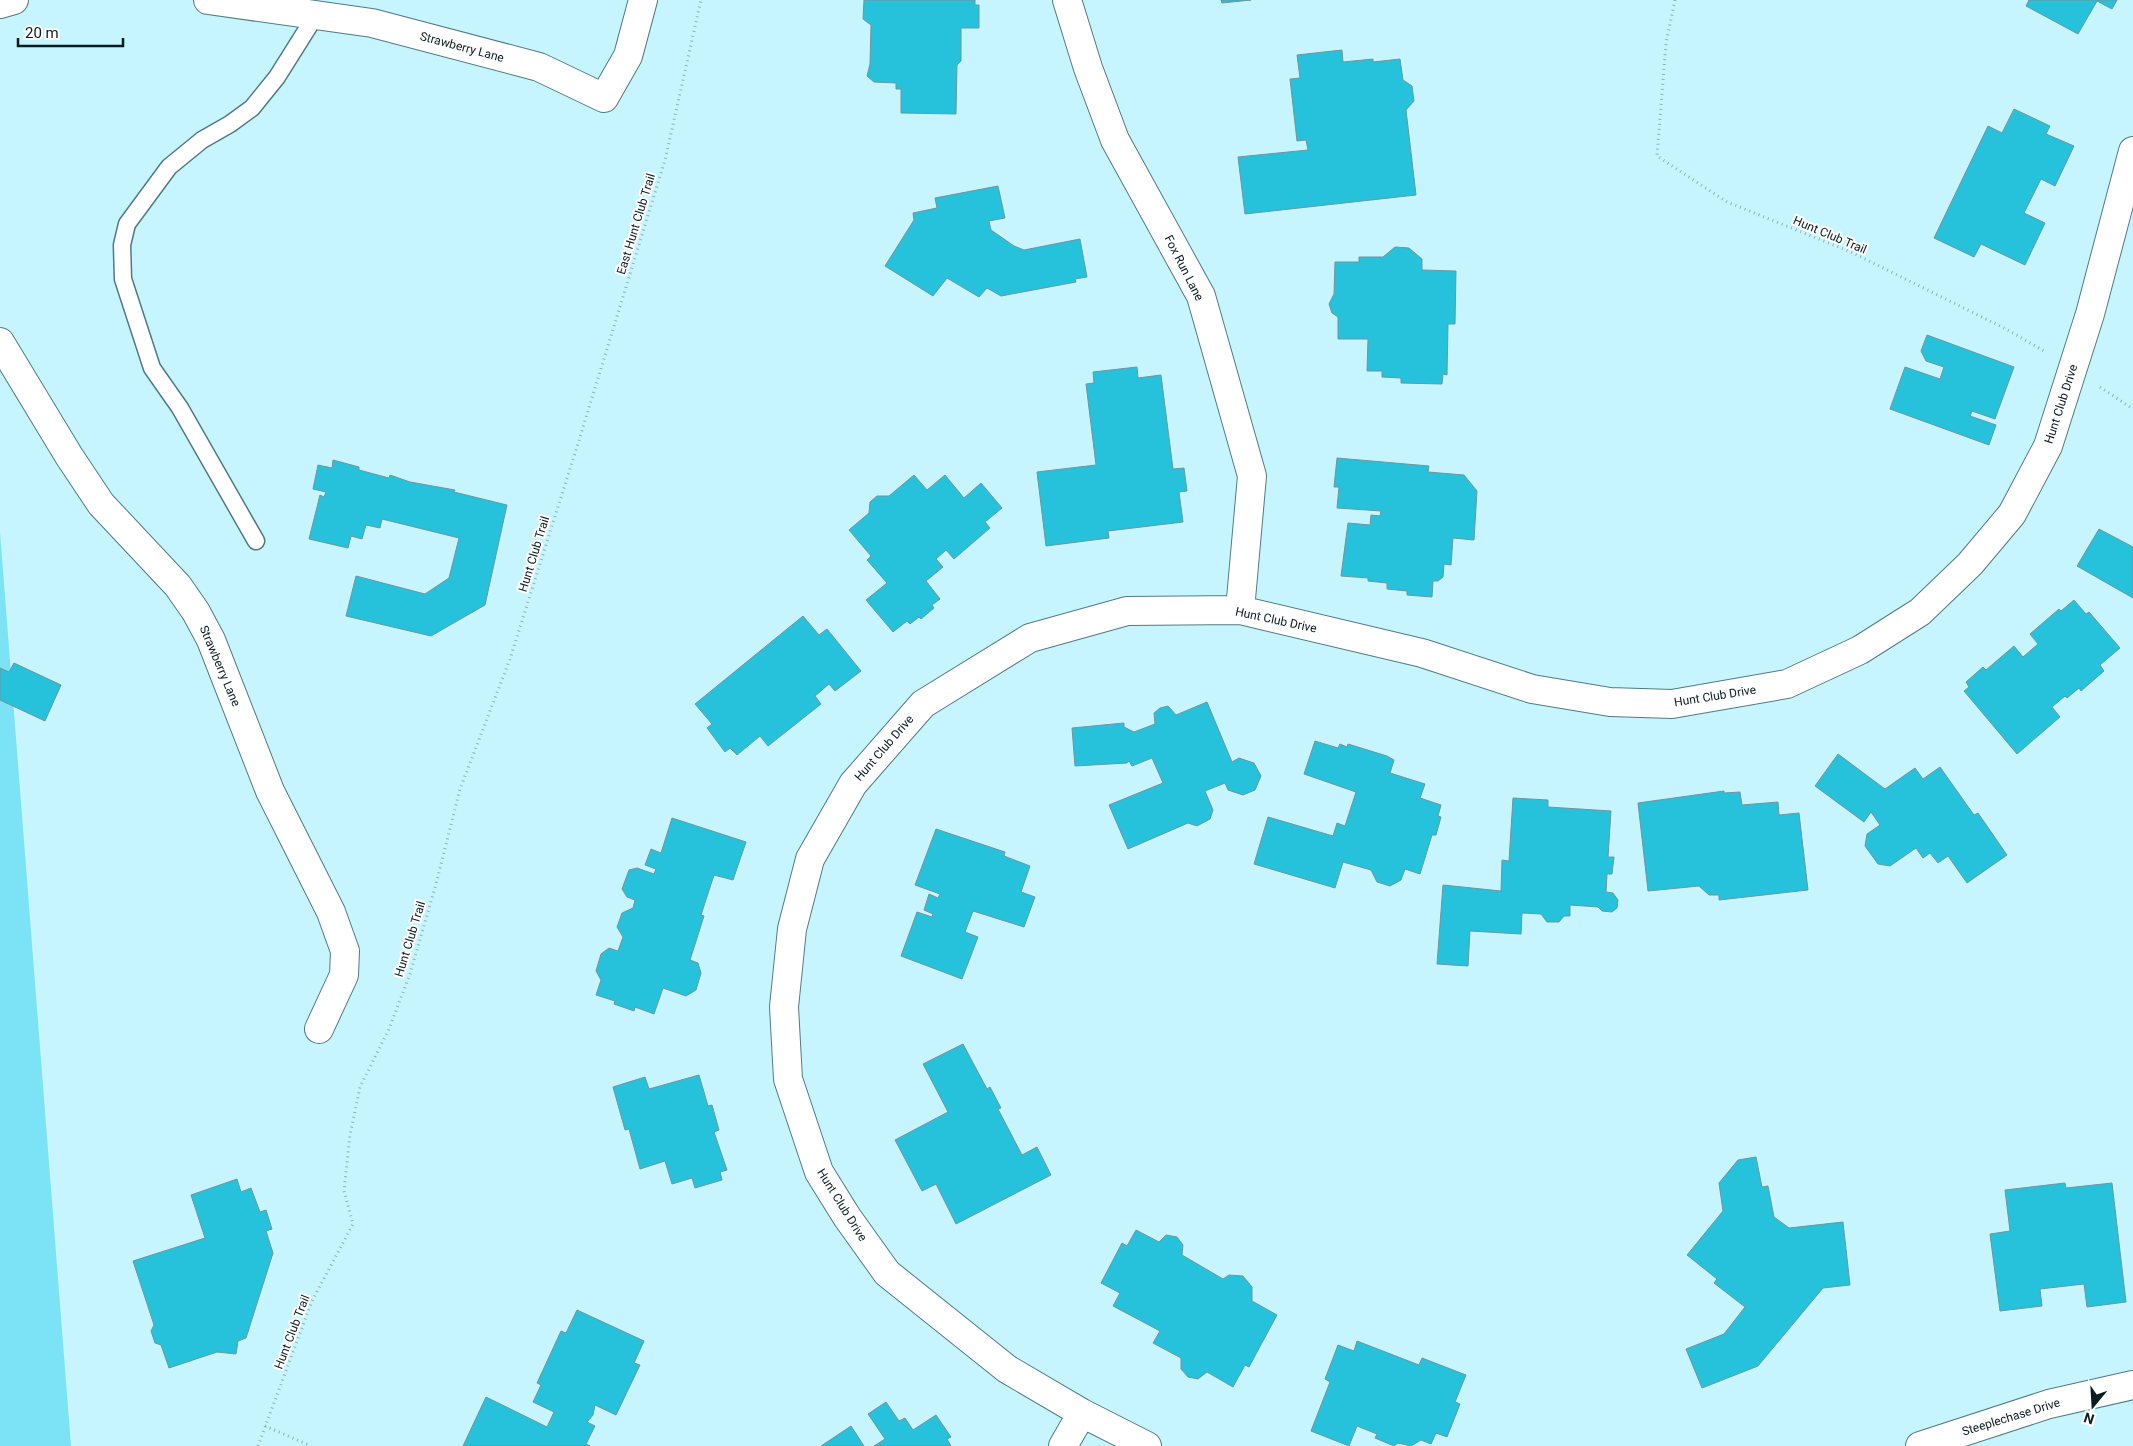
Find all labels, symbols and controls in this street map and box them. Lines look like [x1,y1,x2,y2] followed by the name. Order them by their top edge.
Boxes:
[18,15,122,47] scale bar
[25,24,59,42] text: 20 m
[418,29,506,65] street label: Strawberry Lane
[614,172,658,276] street label: East Hunt Club Trail
[1791,213,1869,257] street label: Hunt Club Trail
[1161,233,1207,303] street label: Fox Run Lane
[2042,362,2080,446] street label: Hunt Club Drive
[516,514,552,594] street label: Hunt Club Trail
[1234,605,1318,635] street label: Hunt Club Drive
[197,623,243,709] street label: Strawberry Lane
[1673,683,1757,709] street label: Hunt Club Drive
[852,712,916,784] street label: Hunt Club Drive
[392,899,428,979] street label: Hunt Club Trail
[814,1166,870,1244] street label: Hunt Club Drive
[271,1293,313,1371] street label: Hunt Club Trail
[2068,1381,2118,1431] north arrow
[1960,1395,2062,1439] street label: Steeplechase Drive
[2082,1409,2096,1428] text: N

